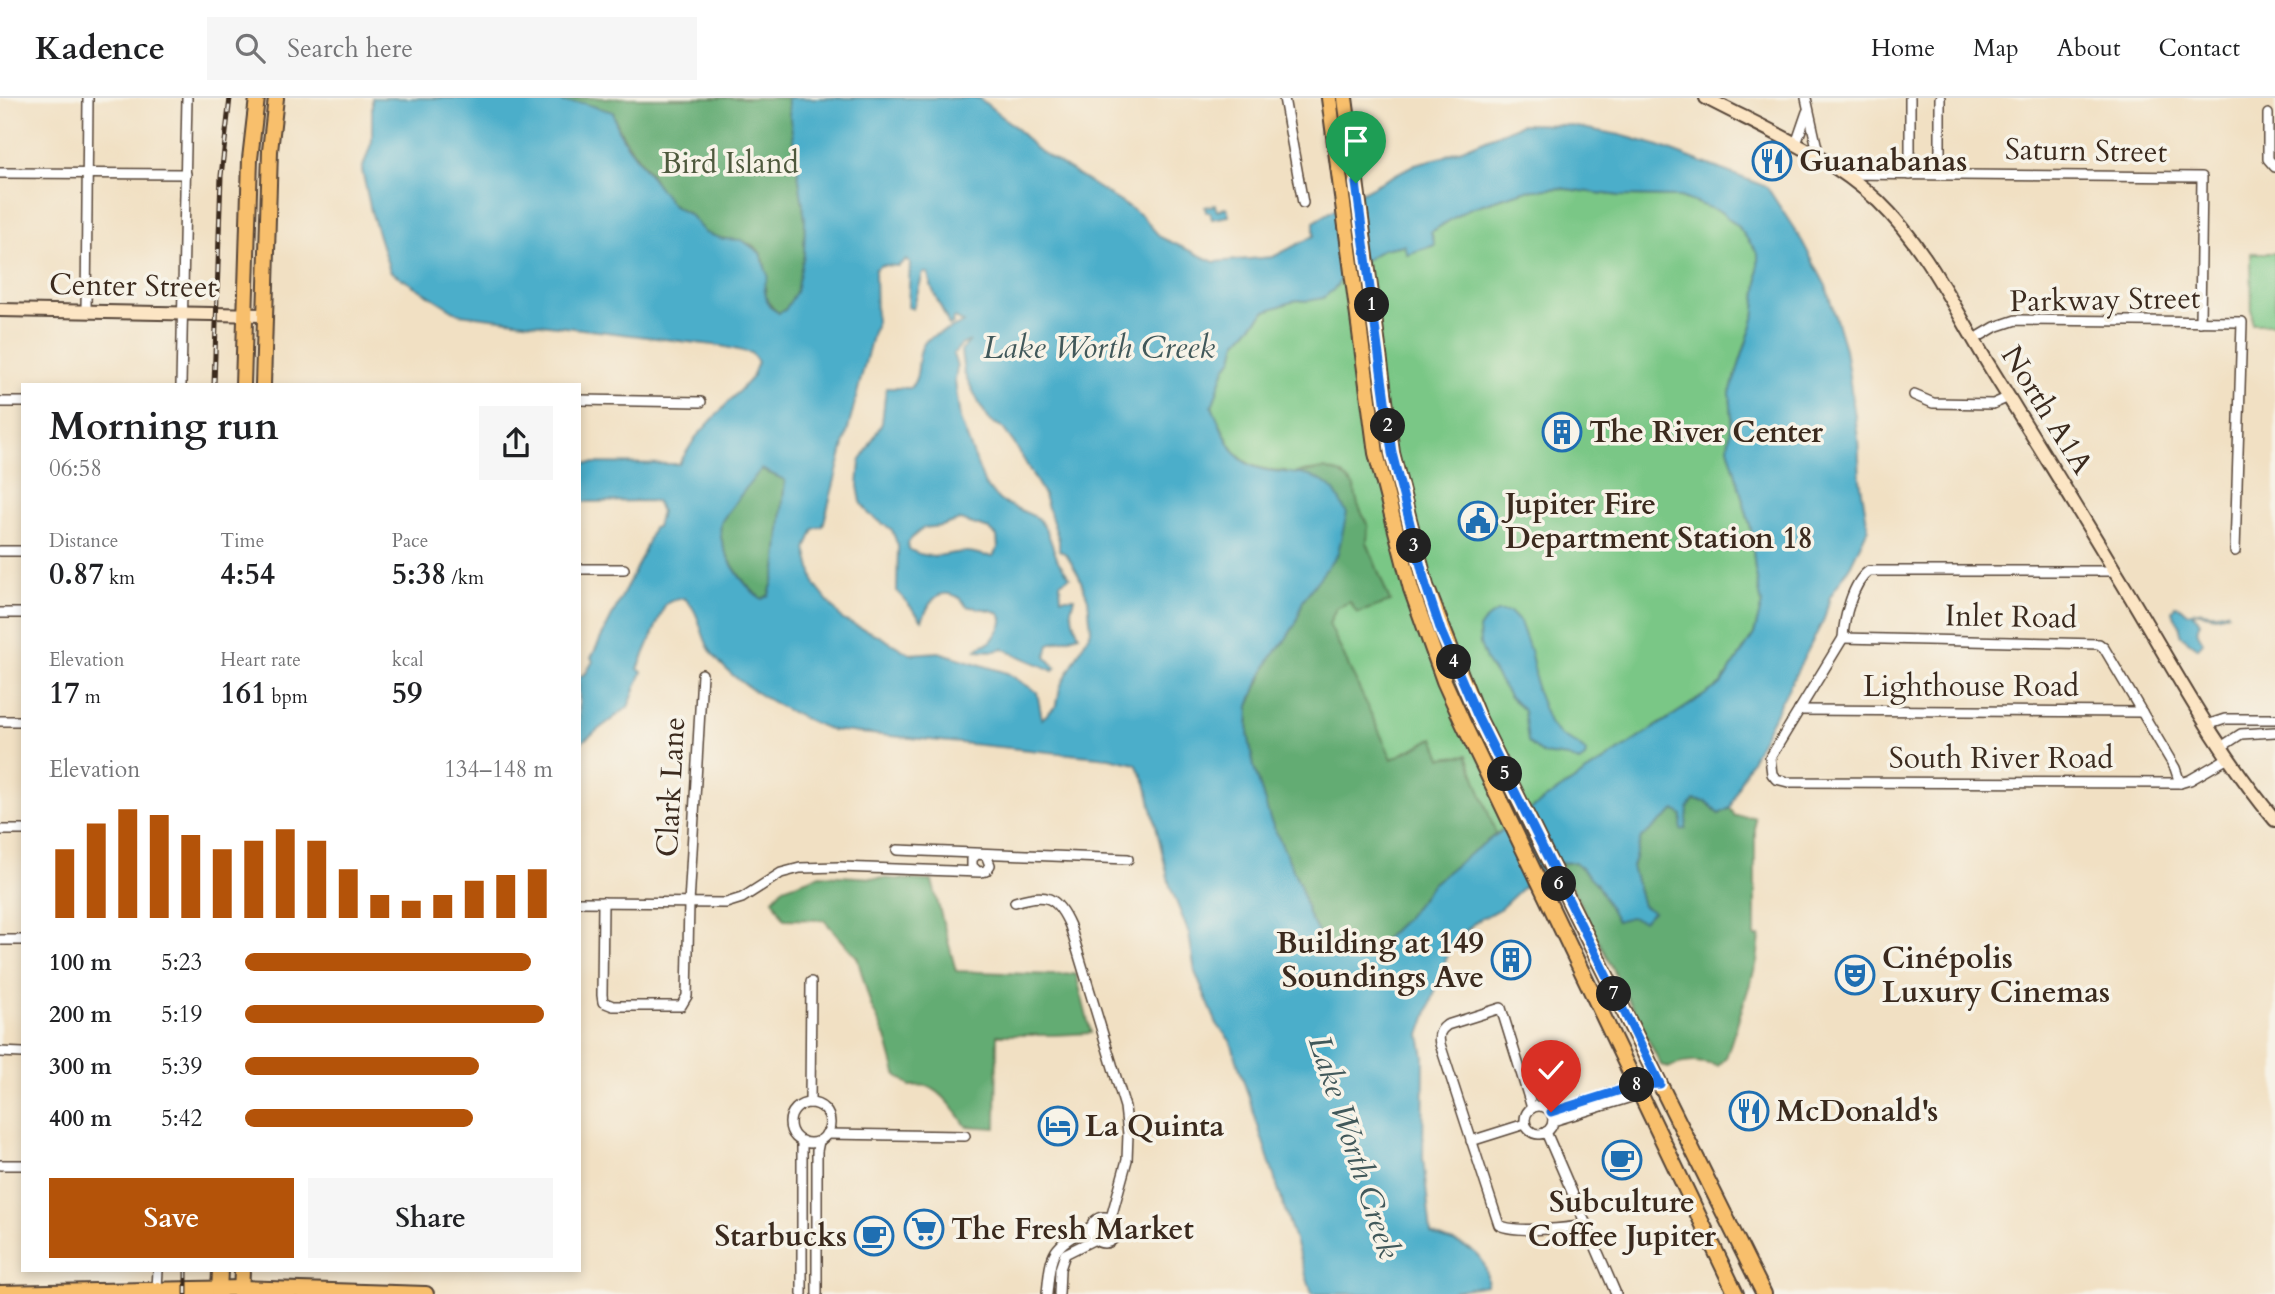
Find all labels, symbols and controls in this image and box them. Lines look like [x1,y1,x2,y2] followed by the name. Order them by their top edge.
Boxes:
[207,17,697,80] search box
[35,26,165,71] text: Kadence
[231,29,269,67] icon: search
[287,31,413,66] text: Search here
[1871,32,1935,65] text: Home
[1973,32,2019,65] text: Map
[2057,32,2121,65] text: About
[2159,32,2240,65] text: Contact
[1326,111,1386,183] pin
[1337,122,1375,160] icon: arrive
[2005,129,2168,173] street label: Saturn Street
[1751,140,1793,182] restaurant icon: Guanabanas
[1799,141,1967,182] place label: Guanabanas
[661,143,799,184] park label: Bird Island
[49,264,218,308] street label: Center Street
[2009,278,2201,322] street label: Parkway Street
[1354,288,1390,322] pin: 1
[1367,291,1376,317] text: 1
[983,326,1215,370] water label: Lake Worth Creek
[1991,338,2103,483] street label: North A1A
[49,401,279,453] text: Morning run
[479,406,553,480] button: share
[1370,408,1406,444] pin: 2
[1541,411,1583,453] building icon: The River Center
[1383,412,1392,438] text: 2
[1589,412,1824,453] place label: The River Center
[49,453,102,484] text: 06:58
[1501,484,1813,559] place label: Jupiter Fire Department Station 18
[1457,500,1499,542] public building icon: Jupiter Fire Department Station 18
[49,528,118,554] text: Distance
[220,528,264,554] text: Time
[392,528,428,554] text: Pace
[1396,528,1432,564] pin: 3
[1409,532,1418,558] text: 3
[49,554,104,595] text: 0.87
[220,554,275,595] text: 4:54
[392,554,446,595] text: 5:38
[104,565,135,591] text: km
[446,565,484,591] text: /km
[1945,595,2077,639] street label: Inlet Road
[1436,644,1472,680] pin: 4
[49,647,124,673] text: Elevation
[220,647,301,673] text: Heart rate
[392,647,424,673] text: kcal
[1449,648,1458,674] text: 4
[1863,666,2079,707] street label: Lighthouse Road
[49,673,80,714] text: 17
[220,673,266,714] text: 161
[392,673,422,714] text: 59
[80,684,101,710] text: m
[266,684,308,710] text: bpm
[647,716,695,858] street label: Clark Lane
[1889,738,2113,779] street label: South River Road
[49,754,140,785] text: Elevation
[444,754,553,785] text: 134–148 m
[1488,756,1522,792] pin: 5
[1500,760,1509,786] text: 5
[1542,866,1576,902] pin: 6
[1554,870,1563,896] text: 6
[1276,923,1484,998] place label: Building at 149 Soundings Ave
[1882,938,2110,1013] place label: Cinépolis Luxury Cinemas
[1490,939,1532,981] building icon: Building at 149 Soundings Ave
[49,947,112,978] text: 100 m
[161,947,202,978] text: 5:23
[1834,954,1876,996] theatre icon: Cinépolis Luxury Cinemas
[1596,976,1632,1012] pin: 7
[1609,980,1618,1006] text: 7
[49,999,112,1030] text: 200 m
[161,999,202,1030] text: 5:19
[1297,1030,1411,1264] water label: Lake Worth Creek
[1521,1040,1581,1112] pin
[49,1051,112,1082] text: 300 m
[161,1051,202,1082] text: 5:39
[1532,1051,1570,1089] icon: check
[1620,1068,1654,1102] pin: 8
[1632,1071,1641,1097] text: 8
[1728,1090,1770,1132] restaurant icon: McDonald's
[1776,1091,1938,1132] place label: McDonald's
[49,1103,112,1134] text: 400 m
[161,1103,202,1134] text: 5:42
[1037,1105,1079,1147] hotel icon: La Quinta
[1085,1106,1225,1147] place label: La Quinta
[1601,1139,1643,1181] cafe icon: Subculture Coffee Jupiter
[49,1178,294,1258] button: Save
[308,1178,553,1258] button: Share
[1528,1182,1717,1257] place label: Subculture Coffee Jupiter
[903,1208,945,1250] supermarket icon: The Fresh Market
[951,1209,1194,1250] place label: The Fresh Market
[853,1215,895,1257] cafe icon: Starbucks
[714,1216,847,1257] place label: Starbucks

